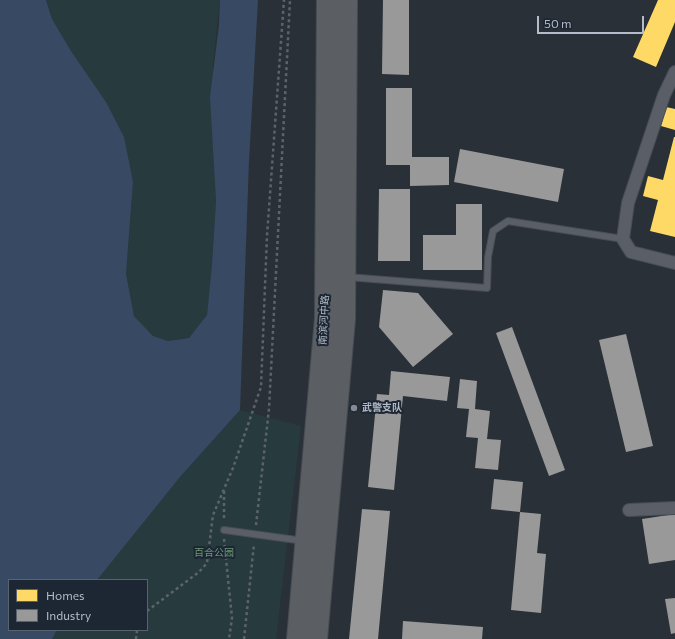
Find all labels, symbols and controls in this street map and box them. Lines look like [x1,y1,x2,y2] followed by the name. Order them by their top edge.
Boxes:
[539,8,646,34] scale bar
[544,16,572,30] text: 50 m
[317,295,331,345] street label: 南滨河中路
[362,402,402,414] place label: 武警支队
[349,403,359,413] marker: 武警支队
[194,547,234,559] park label: 百合公园
[8,579,148,631] legend
[46,588,84,602] text: Homes
[46,608,91,622] text: Industry

